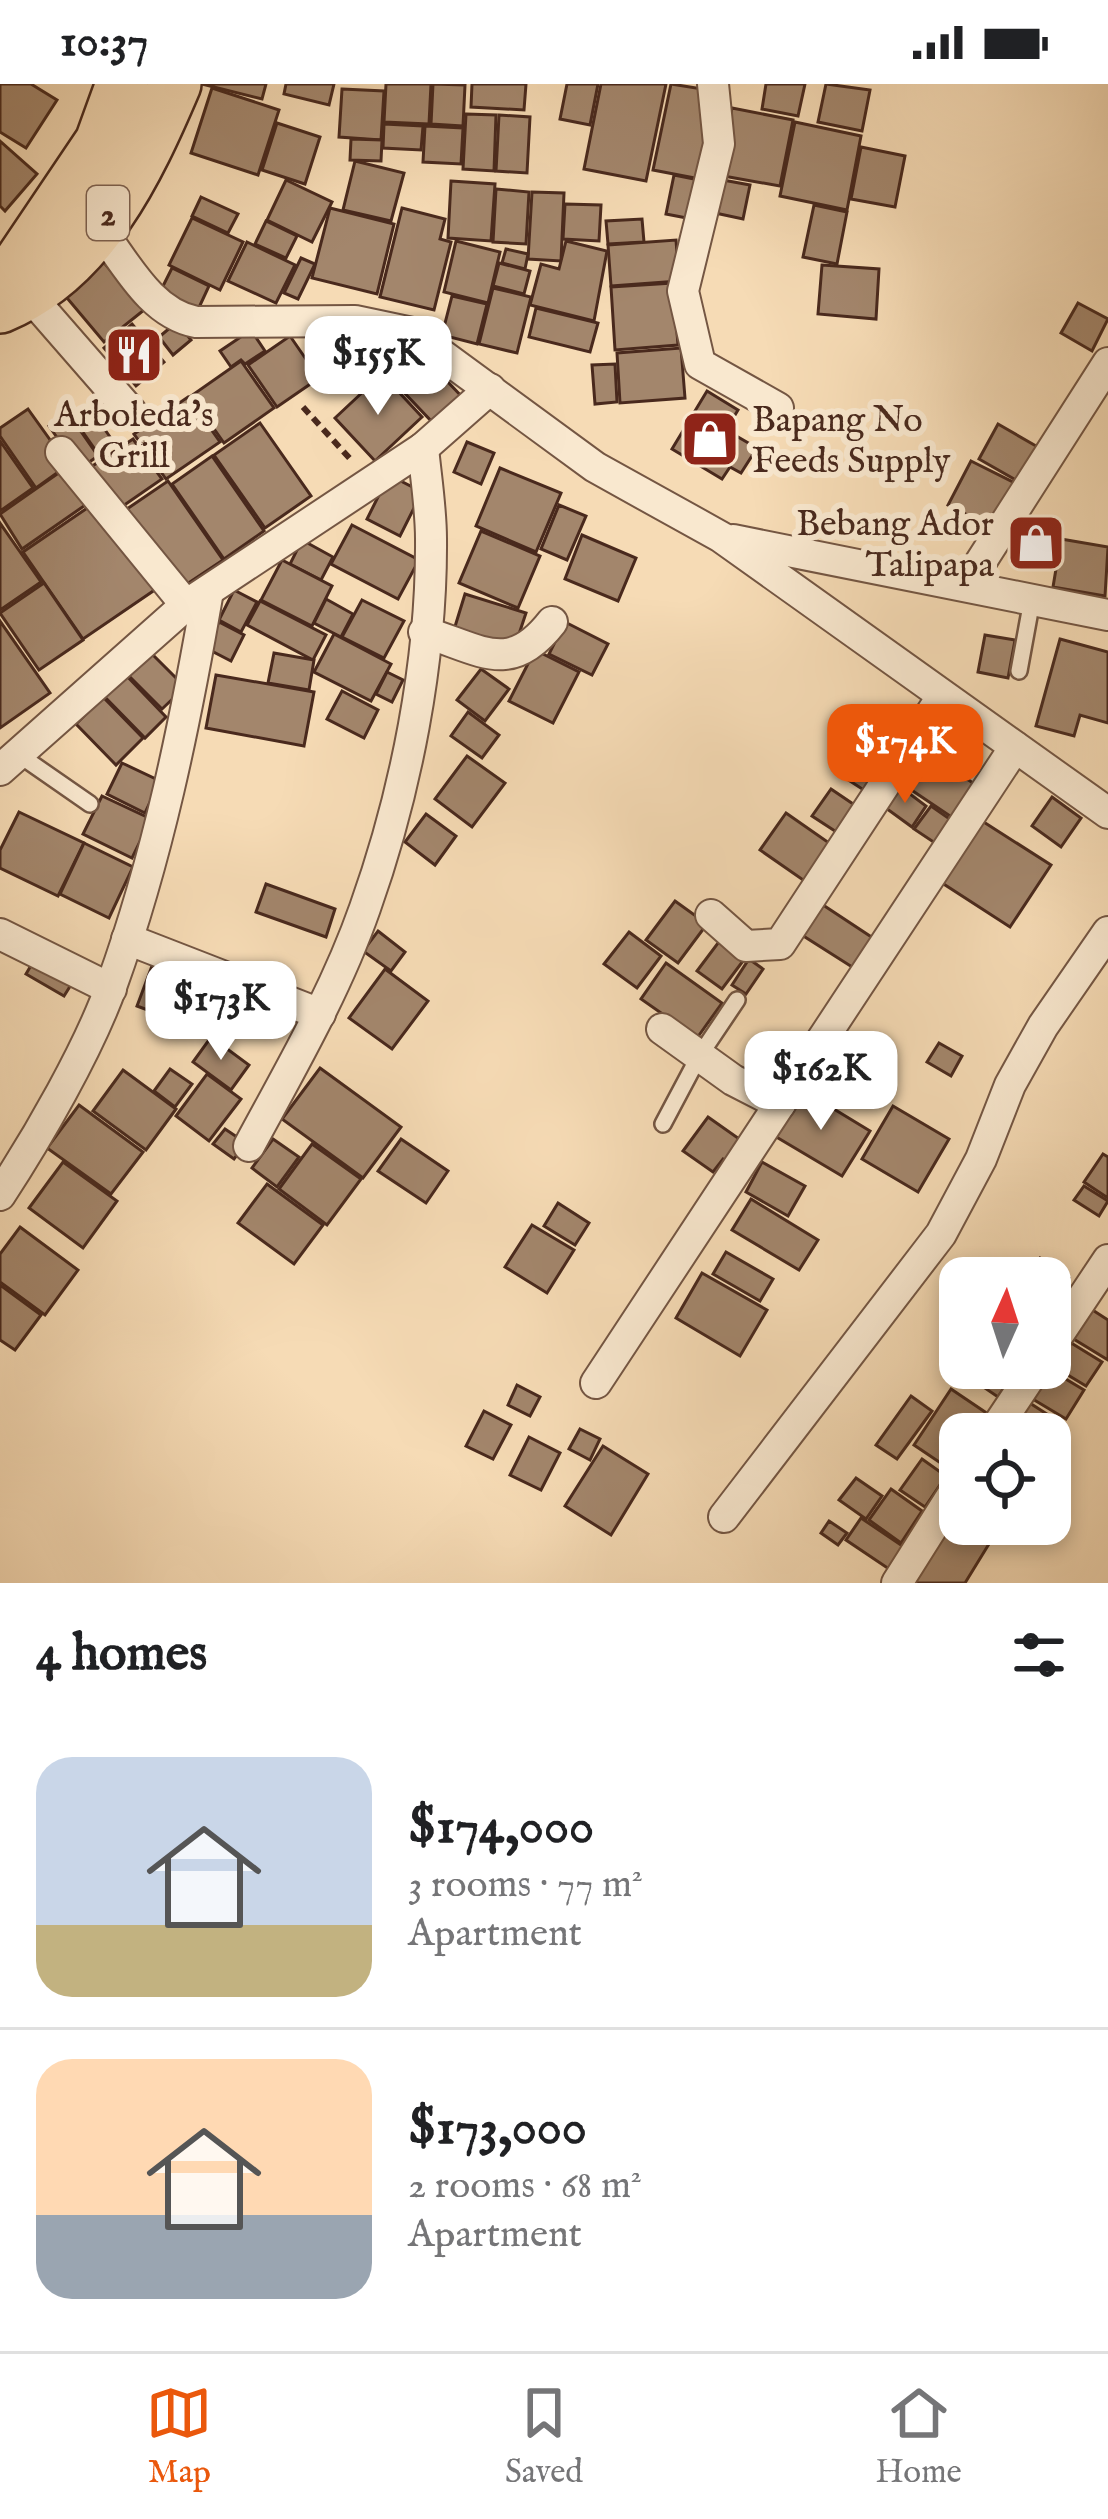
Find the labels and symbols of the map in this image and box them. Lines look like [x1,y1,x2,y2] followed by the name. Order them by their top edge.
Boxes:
[87,186,129,240] road number: 2
[294,316,462,418] pin: $155K
[103,324,165,386] restaurant icon: Arboleda's Grill
[53,393,214,480] place label: Arboleda's Grill
[752,398,951,485] place label: Bapang No Feeds Supply
[679,408,741,470] shop icon: Bapang No Feeds Supply
[796,502,994,589] place label: Bebang Ador Talipapa
[1005,512,1067,574] shop icon: Bebang Ador Talipapa
[821,704,989,806] pin: $174K
[137,961,305,1063] pin: $173K
[737,1031,905,1133] pin: $162K
[939,1257,1071,1389] north arrow

